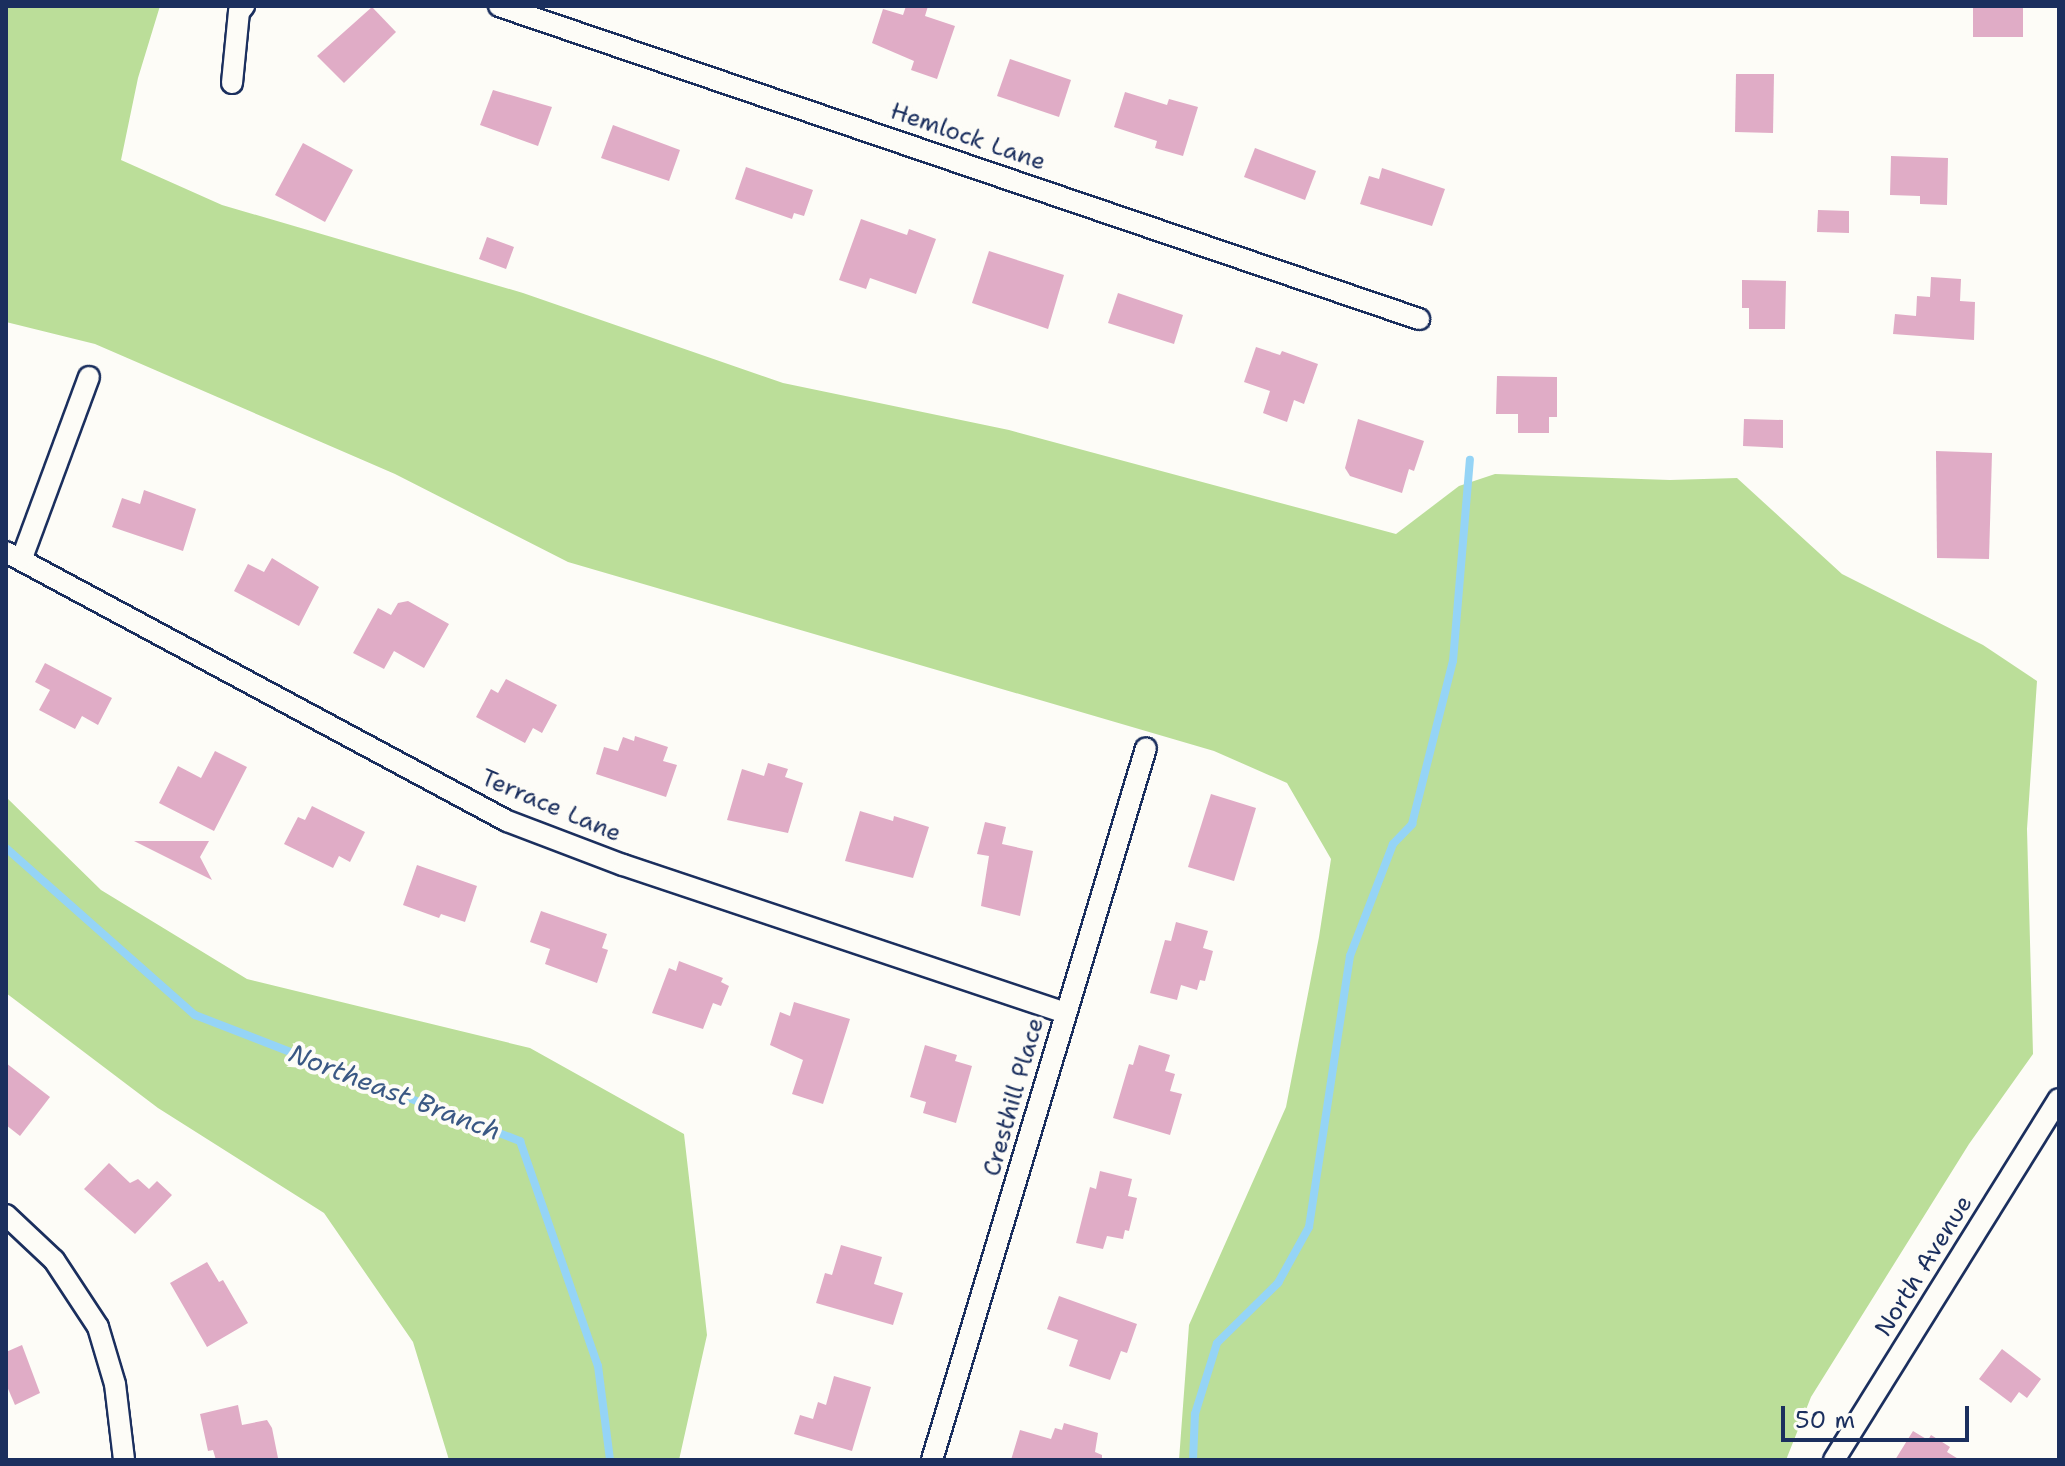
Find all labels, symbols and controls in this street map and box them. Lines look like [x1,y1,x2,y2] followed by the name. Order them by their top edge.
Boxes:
[887,97,1049,177] street label: Hemlock Lane
[477,764,625,848] street label: Terrace Lane
[978,1014,1050,1180] street label: Cresthill Place
[285,1037,505,1147] water label: Northeast Branch
[1869,1190,1979,1342] street label: North Avenue
[1785,1390,1973,1440] scale bar
[1795,1404,1855,1436] text: 50 m

